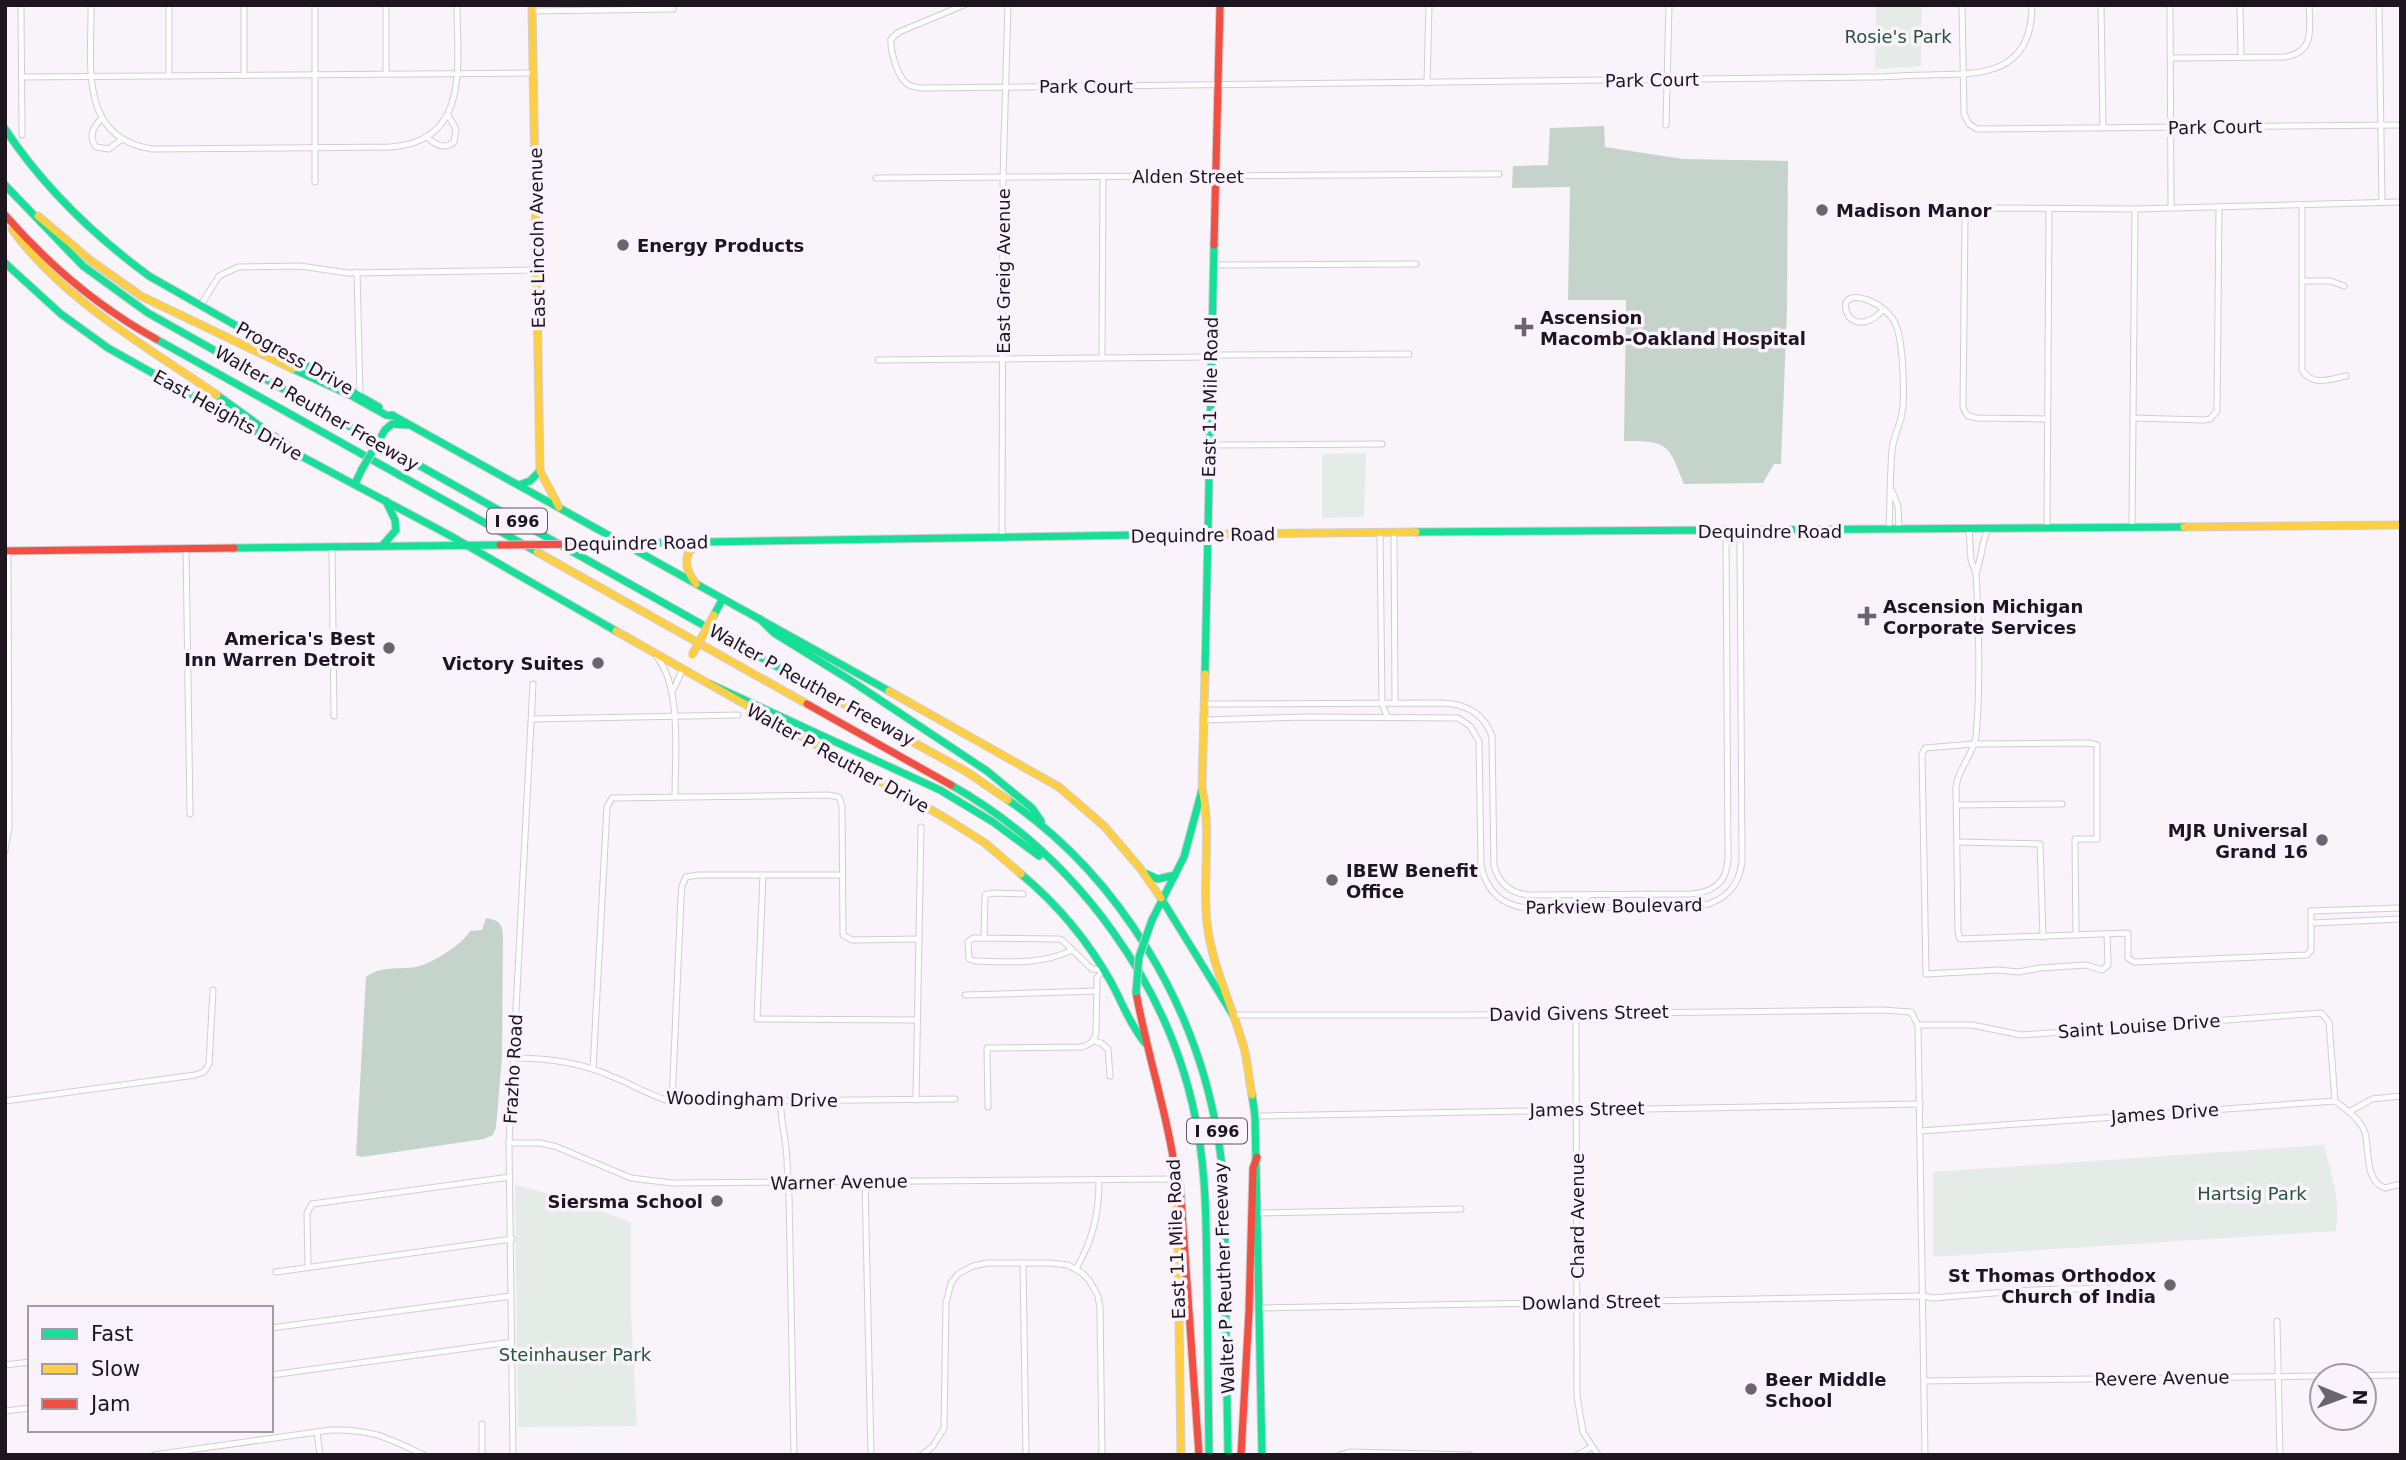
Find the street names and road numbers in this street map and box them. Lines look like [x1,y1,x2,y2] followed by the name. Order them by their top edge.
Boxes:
[1605,69,1699,91] street label: Park Court
[1039,76,1133,97] street label: Park Court
[2168,116,2262,138] street label: Park Court
[525,147,549,329] street label: East Lincoln Avenue
[1132,166,1244,187] street label: Alden Street
[993,188,1014,354] street label: East Greig Avenue
[1198,316,1222,478] street label: East 11 Mile Road
[233,317,357,399] street label: Progress Drive
[211,341,423,475] street label: Walter P Reuther Freeway
[150,365,306,465] street label: East Heights Drive
[487,508,547,534] road number: I 696
[1698,521,1842,542] street label: Dequindre Road
[1131,523,1275,547] street label: Dequindre Road
[564,531,708,555] street label: Dequindre Road
[705,620,919,751] street label: Walter P Reuther Freeway
[743,699,933,817] street label: Walter P Reuther Drive
[1525,894,1703,918] street label: Parkview Boulevard
[1489,1001,1669,1025] street label: David Givens Street
[2057,1010,2221,1042] street label: Saint Louise Drive
[500,1013,526,1125] street label: Frazho Road
[666,1087,838,1111] street label: Woodingham Drive
[1528,1098,1645,1121] street label: James Street
[2109,1099,2220,1127] street label: James Drive
[1187,1119,1247,1144] road number: I 696
[1567,1153,1588,1279] street label: Chard Avenue
[1163,1158,1189,1320] street label: East 11 Mile Road
[1209,1161,1239,1394] street label: Walter P Reuther Freeway
[770,1170,908,1194] street label: Warner Avenue
[1521,1290,1661,1314] street label: Dowland Street
[2094,1366,2230,1390] street label: Revere Avenue

